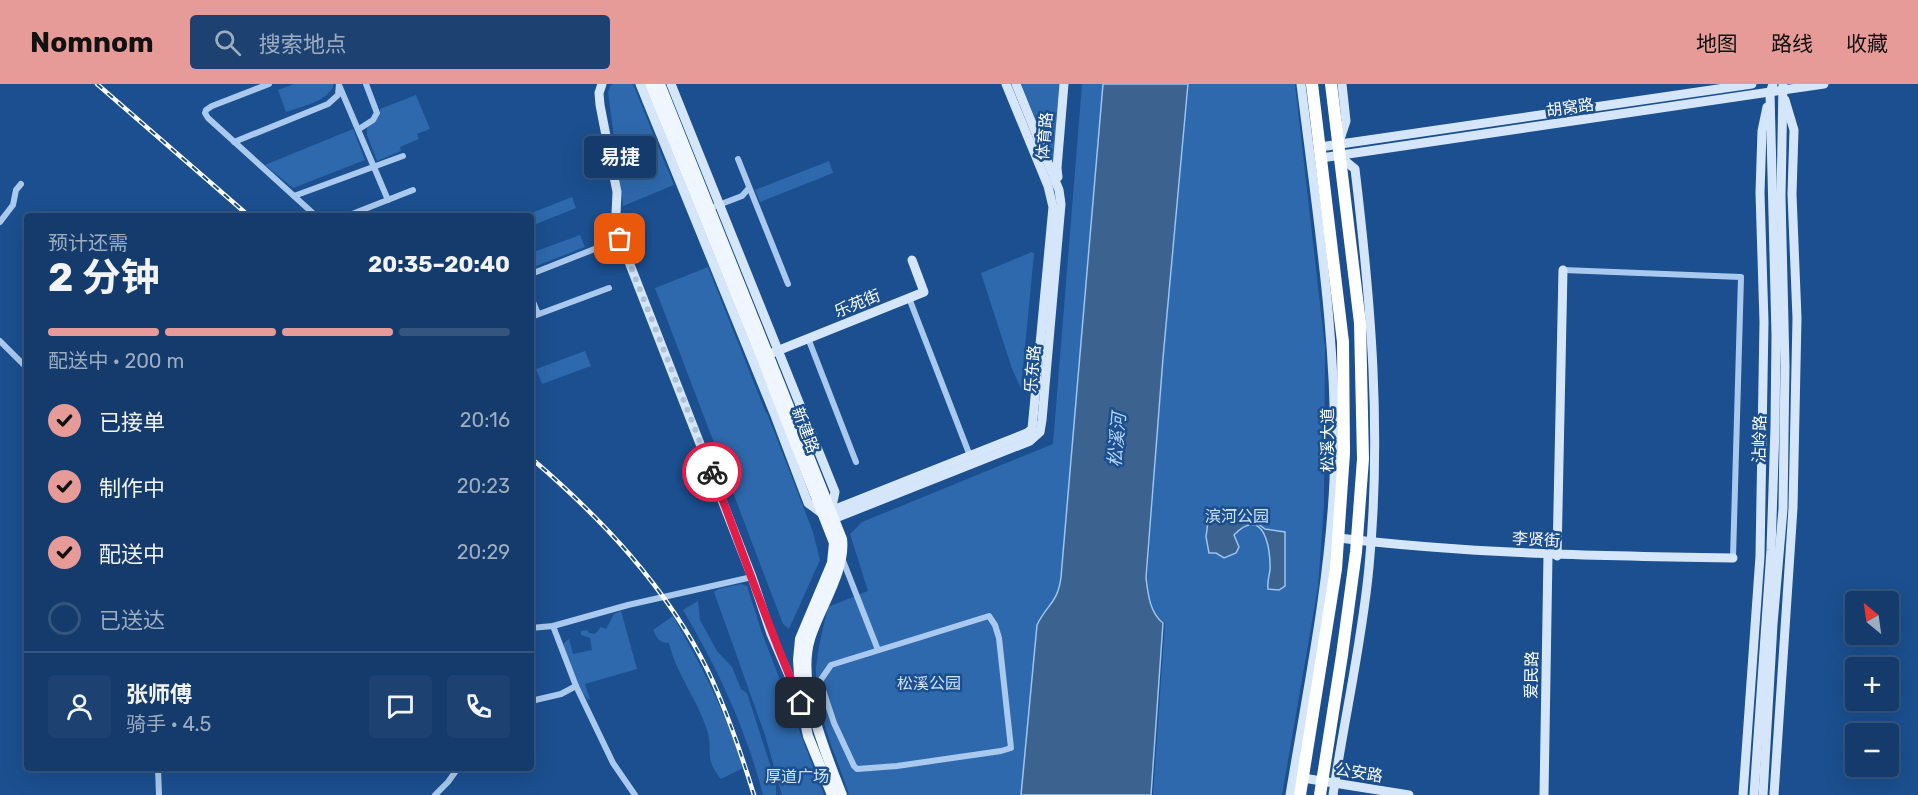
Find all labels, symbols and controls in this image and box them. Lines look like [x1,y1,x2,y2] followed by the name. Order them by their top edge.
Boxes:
[190,15,610,69] search box
[30,26,154,59] text: Nomnom
[211,26,244,59] icon: search
[259,31,347,58] text: 搜索地点
[1696,31,1738,56] text: 地图
[1771,31,1813,56] text: 路线
[1846,31,1888,56] text: 收藏
[1545,95,1595,120] street label: 胡窝路
[1033,111,1056,161] street label: 体育路
[584,137,656,179] callout: 易捷
[600,145,640,169] text: 易捷
[594,213,645,264] pin
[603,222,636,255] icon: bag
[48,231,128,255] text: 预计还需
[368,251,510,278] text: 20:35–20:40
[48,255,160,301] text: 2 分钟
[831,286,883,321] street label: 乐苑街
[1021,344,1044,394] street label: 乐东路
[48,349,184,373] text: 配送中 · 200 m
[48,404,81,437] icon: check
[788,404,823,456] street label: 新建路
[460,408,510,432] text: 20:16
[1318,408,1337,472] street label: 松溪大道
[99,409,165,436] text: 已接单
[1104,409,1131,468] water label: 松溪河
[1750,415,1769,463] street label: 沾岭路
[682,442,742,502] courier
[696,456,729,489] icon: bike
[48,470,81,503] icon: check
[457,474,510,498] text: 20:23
[99,475,165,502] text: 制作中
[1205,507,1269,526] park label: 滨河公园
[1512,529,1560,550] street label: 李贤街
[48,536,81,569] icon: check
[457,540,510,564] text: 20:29
[99,541,165,568] text: 配送中
[1845,591,1899,645] north arrow
[1845,591,1899,777] map controls
[99,607,165,634] text: 已送达
[1522,651,1541,699] street label: 爱民路
[1845,657,1899,711] button: +
[897,674,961,693] park label: 松溪公园
[48,675,111,738] button: person
[369,675,432,738] button: chat
[447,675,510,738] button: phone
[775,677,826,728] pin
[126,681,192,708] text: 张师傅
[784,686,817,719] icon: home
[126,712,211,736] text: 骑手 · 4.5
[1845,723,1899,777] button: −
[1334,759,1384,786] street label: 公安路
[765,767,829,786] park label: 厚道广场

